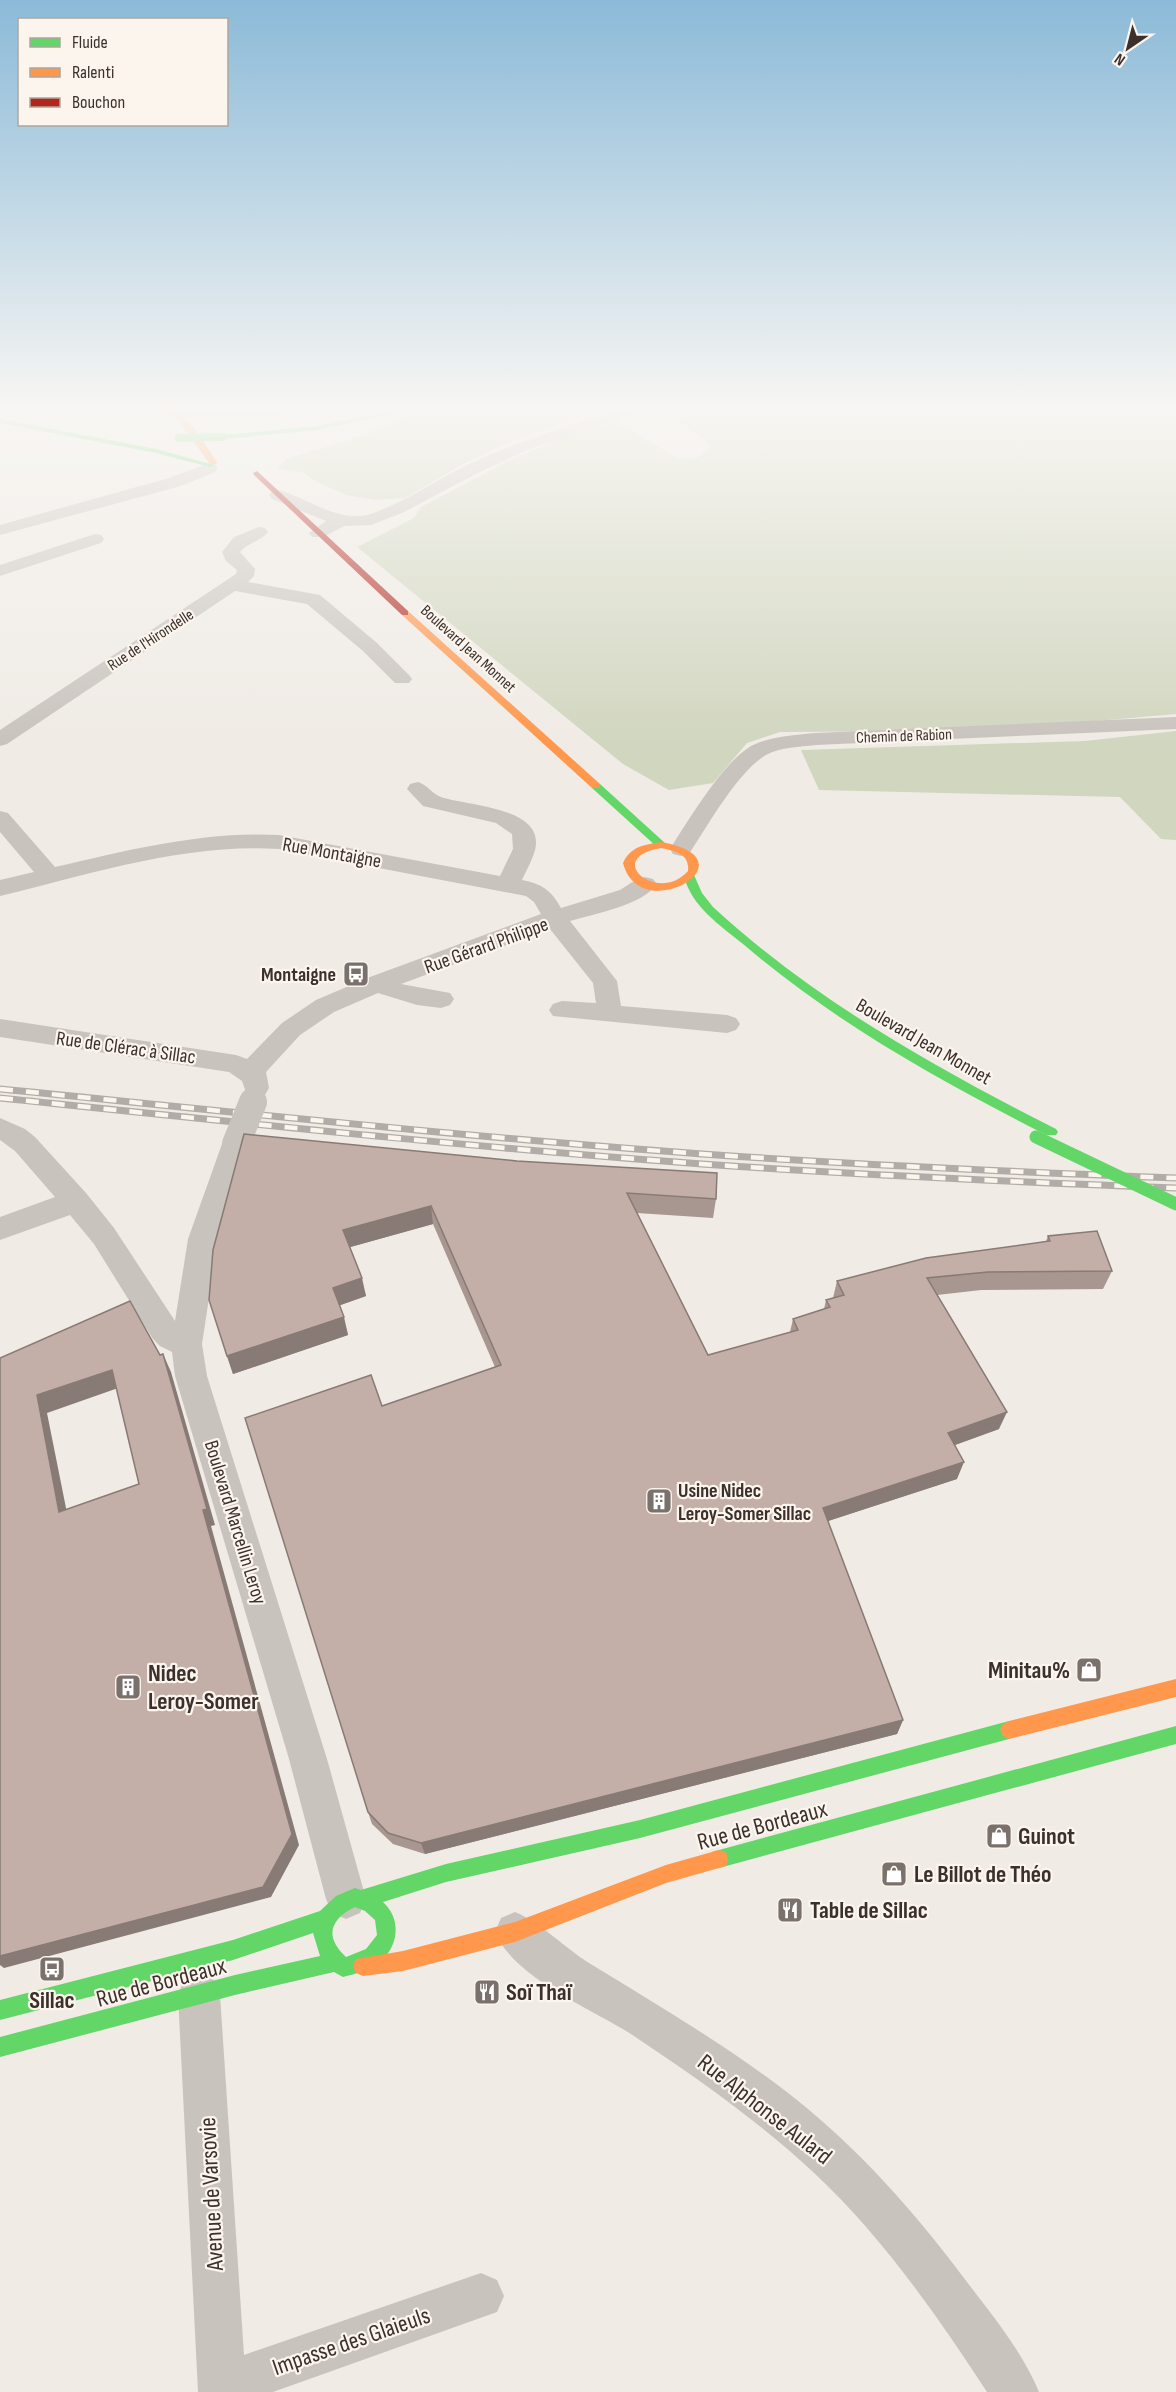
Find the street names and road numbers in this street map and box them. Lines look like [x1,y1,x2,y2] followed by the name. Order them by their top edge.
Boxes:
[416,601,520,697] street label: Boulevard Jean Monnet
[104,605,197,675] street label: Rue de l'Hirondelle
[856,725,952,748] street label: Chemin de Rabion
[281,833,383,873] street label: Rue Montaigne
[421,912,552,979] street label: Rue Gérard Philippe
[852,993,995,1090] street label: Boulevard Jean Monnet
[55,1026,197,1070] street label: Rue de Clérac à Sillac
[199,1437,271,1607] street label: Boulevard Marcellin Leroy
[694,1794,830,1857] street label: Rue de Bordeaux
[93,1951,229,2014] street label: Rue de Bordeaux
[692,2048,838,2171] street label: Rue Alphonse Aulard
[193,2117,230,2272] street label: Avenue de Varsovie
[268,2301,434,2382] street label: Impasse des Glaieuls

